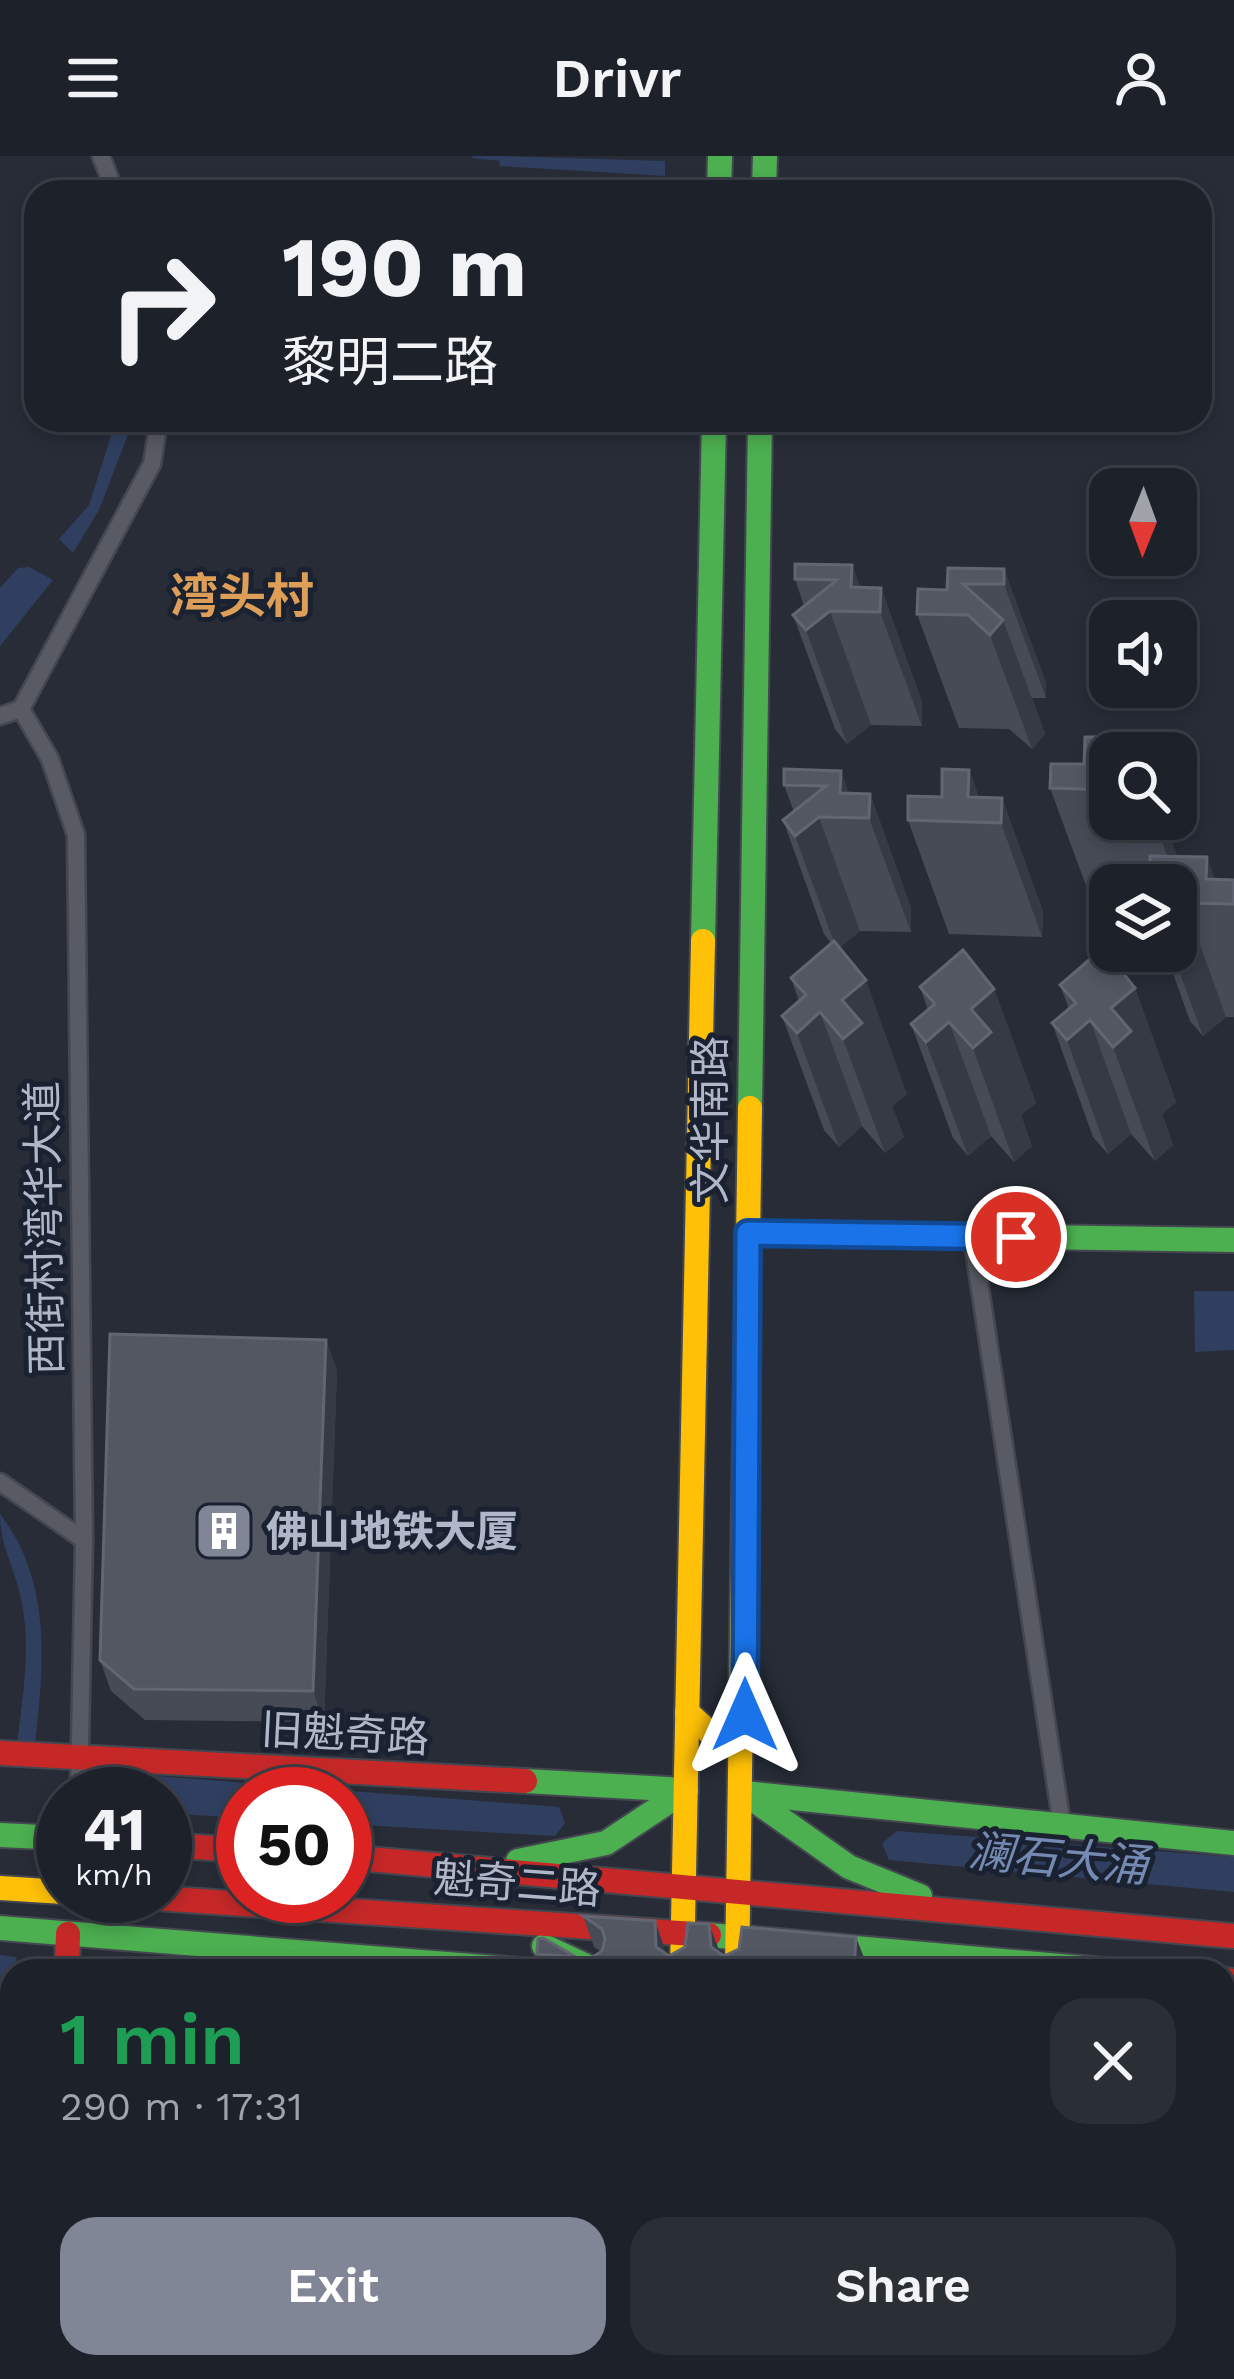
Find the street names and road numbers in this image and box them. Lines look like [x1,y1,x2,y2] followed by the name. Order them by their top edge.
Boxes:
[686,1036,735,1204] street label: 文华南路
[17,1081,72,1375] street label: 西街村湾华大道
[260,1705,430,1762] street label: 旧魁奇路
[431,1853,602,1914] street label: 魁奇二路

